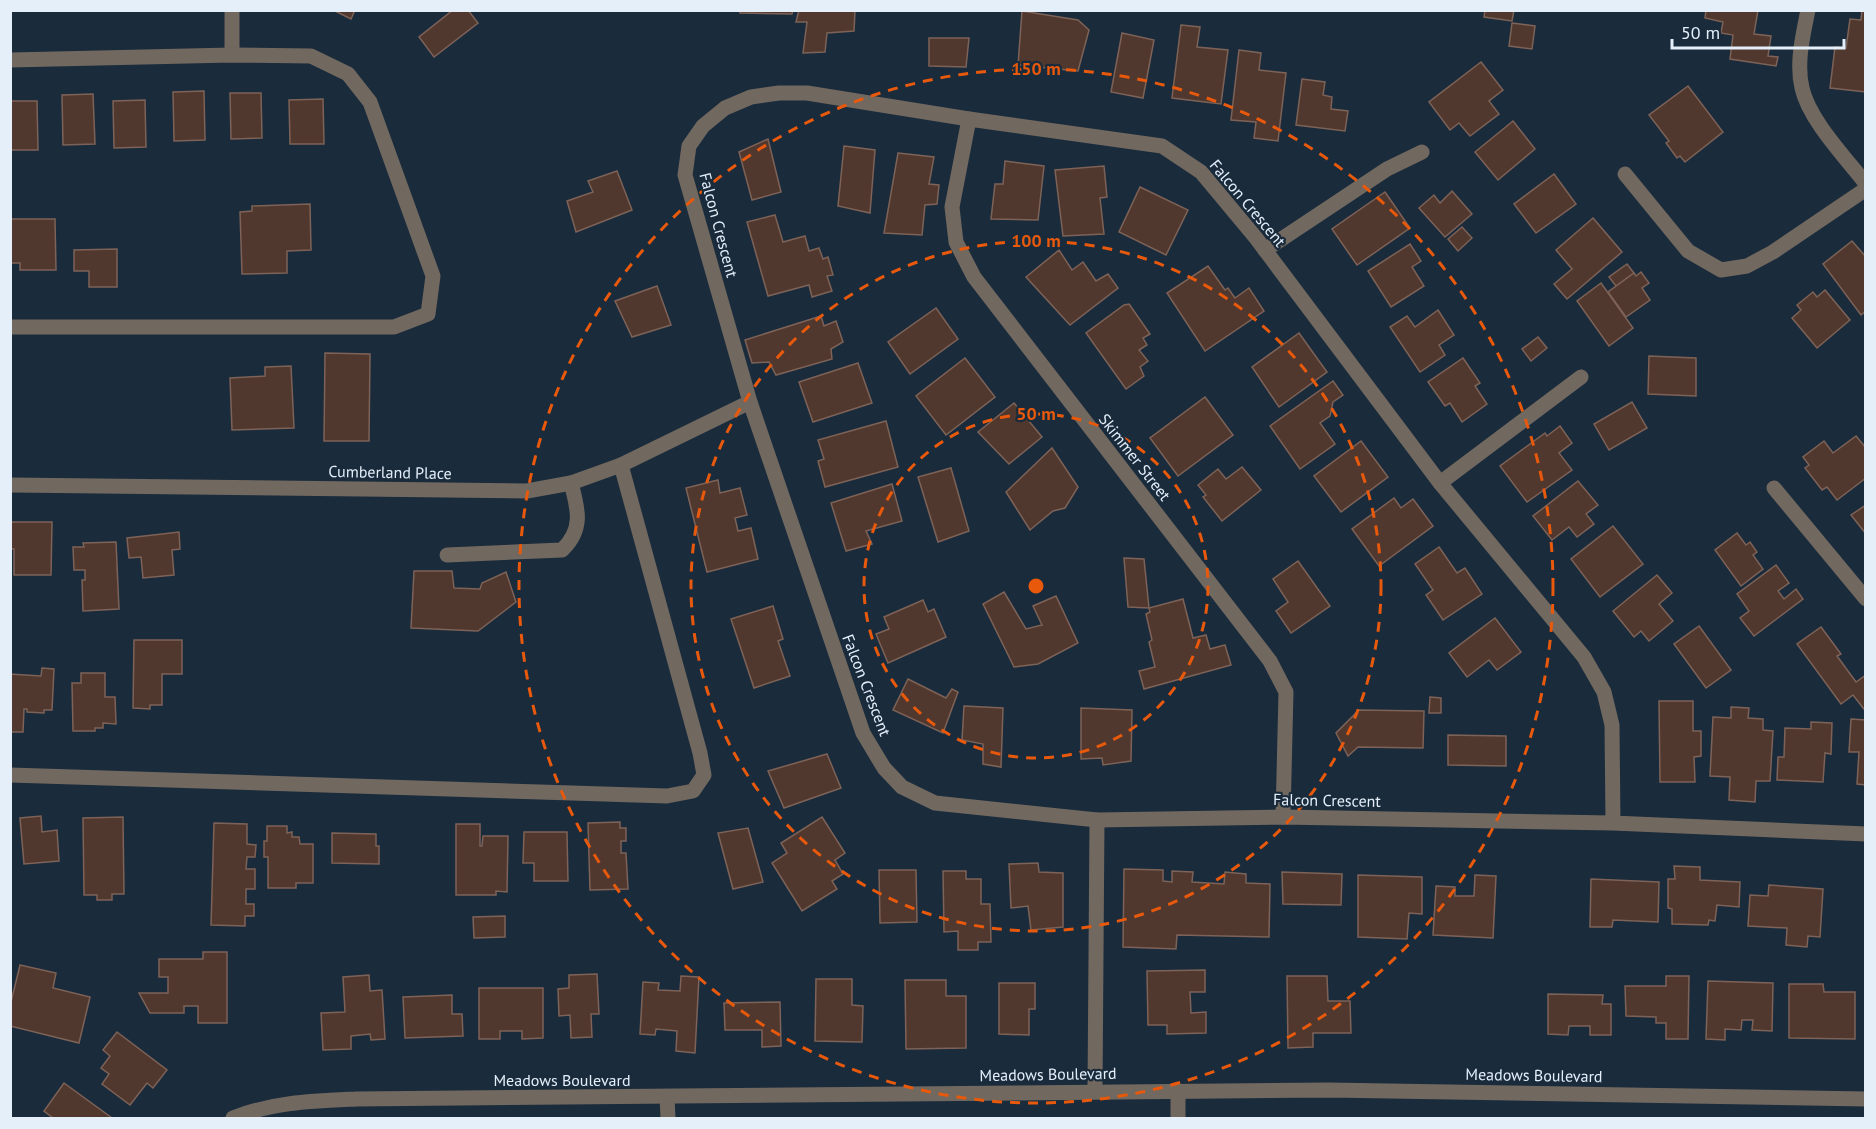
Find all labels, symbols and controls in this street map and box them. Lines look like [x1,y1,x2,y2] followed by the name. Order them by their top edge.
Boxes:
[1672,12,1844,50] scale bar
[1681,21,1720,44] text: 50 m
[1011,57,1061,80] text: 150 m
[1206,155,1291,251] street label: Falcon Crescent
[695,170,743,280] street label: Falcon Crescent
[1011,229,1061,252] text: 100 m
[1016,402,1056,425] text: 50 m
[1095,409,1176,505] street label: Skimmer Street
[328,461,452,483] street label: Cumberland Place
[1026,576,1046,596] centre of rings
[838,631,896,739] street label: Falcon Crescent
[1273,789,1382,811] street label: Falcon Crescent
[979,1063,1117,1085] street label: Meadows Boulevard
[1465,1064,1603,1086] street label: Meadows Boulevard
[493,1070,631,1090] street label: Meadows Boulevard

